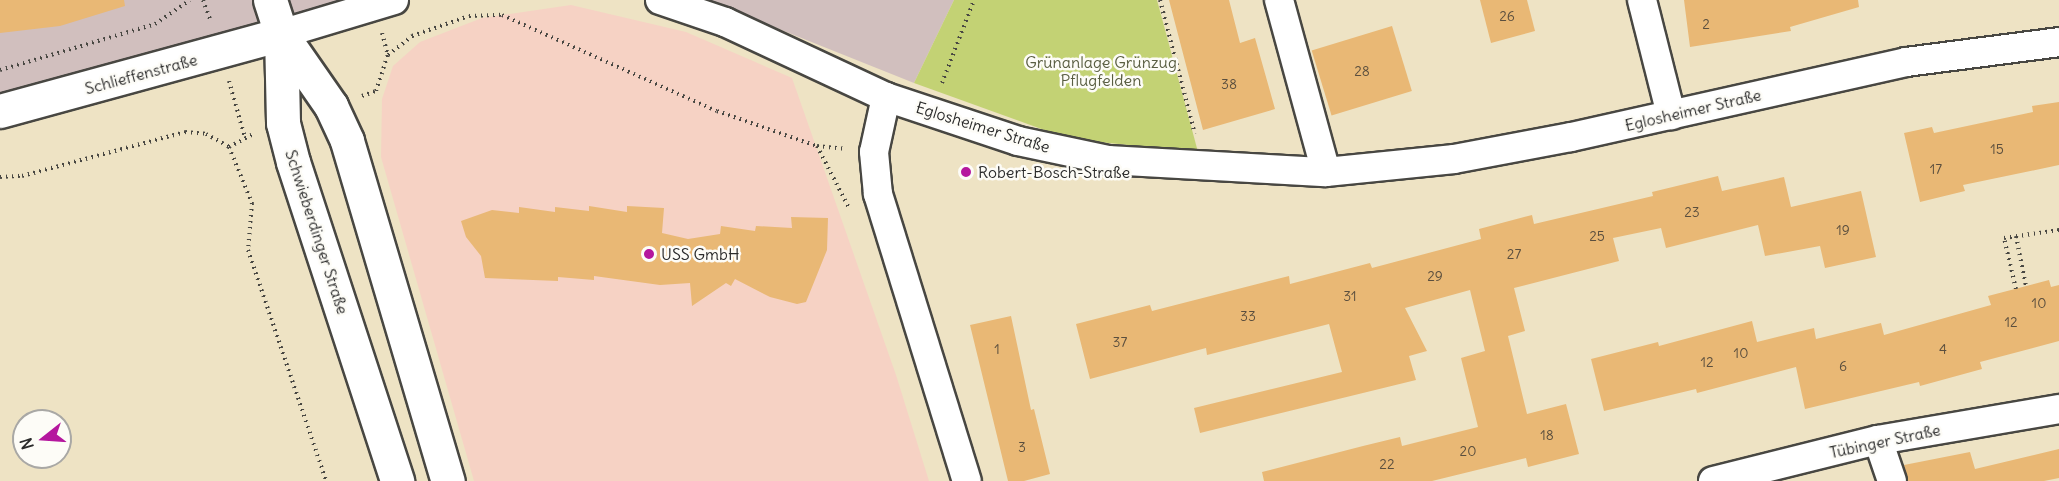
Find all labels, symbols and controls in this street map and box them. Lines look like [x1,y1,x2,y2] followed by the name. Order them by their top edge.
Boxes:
[1499,8,1515,24] house number: 26
[1702,16,1710,32] house number: 2
[83,50,199,98] street label: Schlieffenstraße
[1025,52,1177,90] park label: Grünanlage Grünzug Pflugfelden
[1354,63,1370,79] house number: 28
[1221,76,1237,92] house number: 38
[1623,85,1763,135] street label: Eglosheimer Straße
[914,97,1052,157] street label: Eglosheimer Straße
[1990,141,2004,157] house number: 15
[281,147,353,317] street label: Schwieberdinger Straße
[1930,161,1942,177] house number: 17
[978,162,1130,182] place label: Robert-Bosch-Straße
[959,165,973,179] marker: Robert-Bosch-Straße
[1684,204,1700,220] house number: 23
[1836,222,1850,238] house number: 19
[1589,228,1605,244] house number: 25
[661,244,739,264] place label: USS GmbH
[1507,246,1521,262] house number: 27
[642,247,656,261] marker: USS GmbH
[1427,268,1443,284] house number: 29
[1343,288,1357,304] house number: 31
[2032,295,2046,311] house number: 10
[1240,308,1256,324] house number: 33
[2004,314,2018,330] house number: 12
[1113,334,1127,350] house number: 37
[994,341,1000,357] house number: 1
[1939,341,1947,357] house number: 4
[1734,345,1748,361] house number: 10
[1700,354,1714,370] house number: 12
[1839,358,1847,374] house number: 6
[12,409,72,469] north arrow
[1828,420,1942,462] street label: Tübinger Straße
[1540,427,1554,443] house number: 18
[16,435,38,452] text: N
[1018,439,1026,455] house number: 3
[1460,443,1476,459] house number: 20
[1379,456,1395,472] house number: 22

